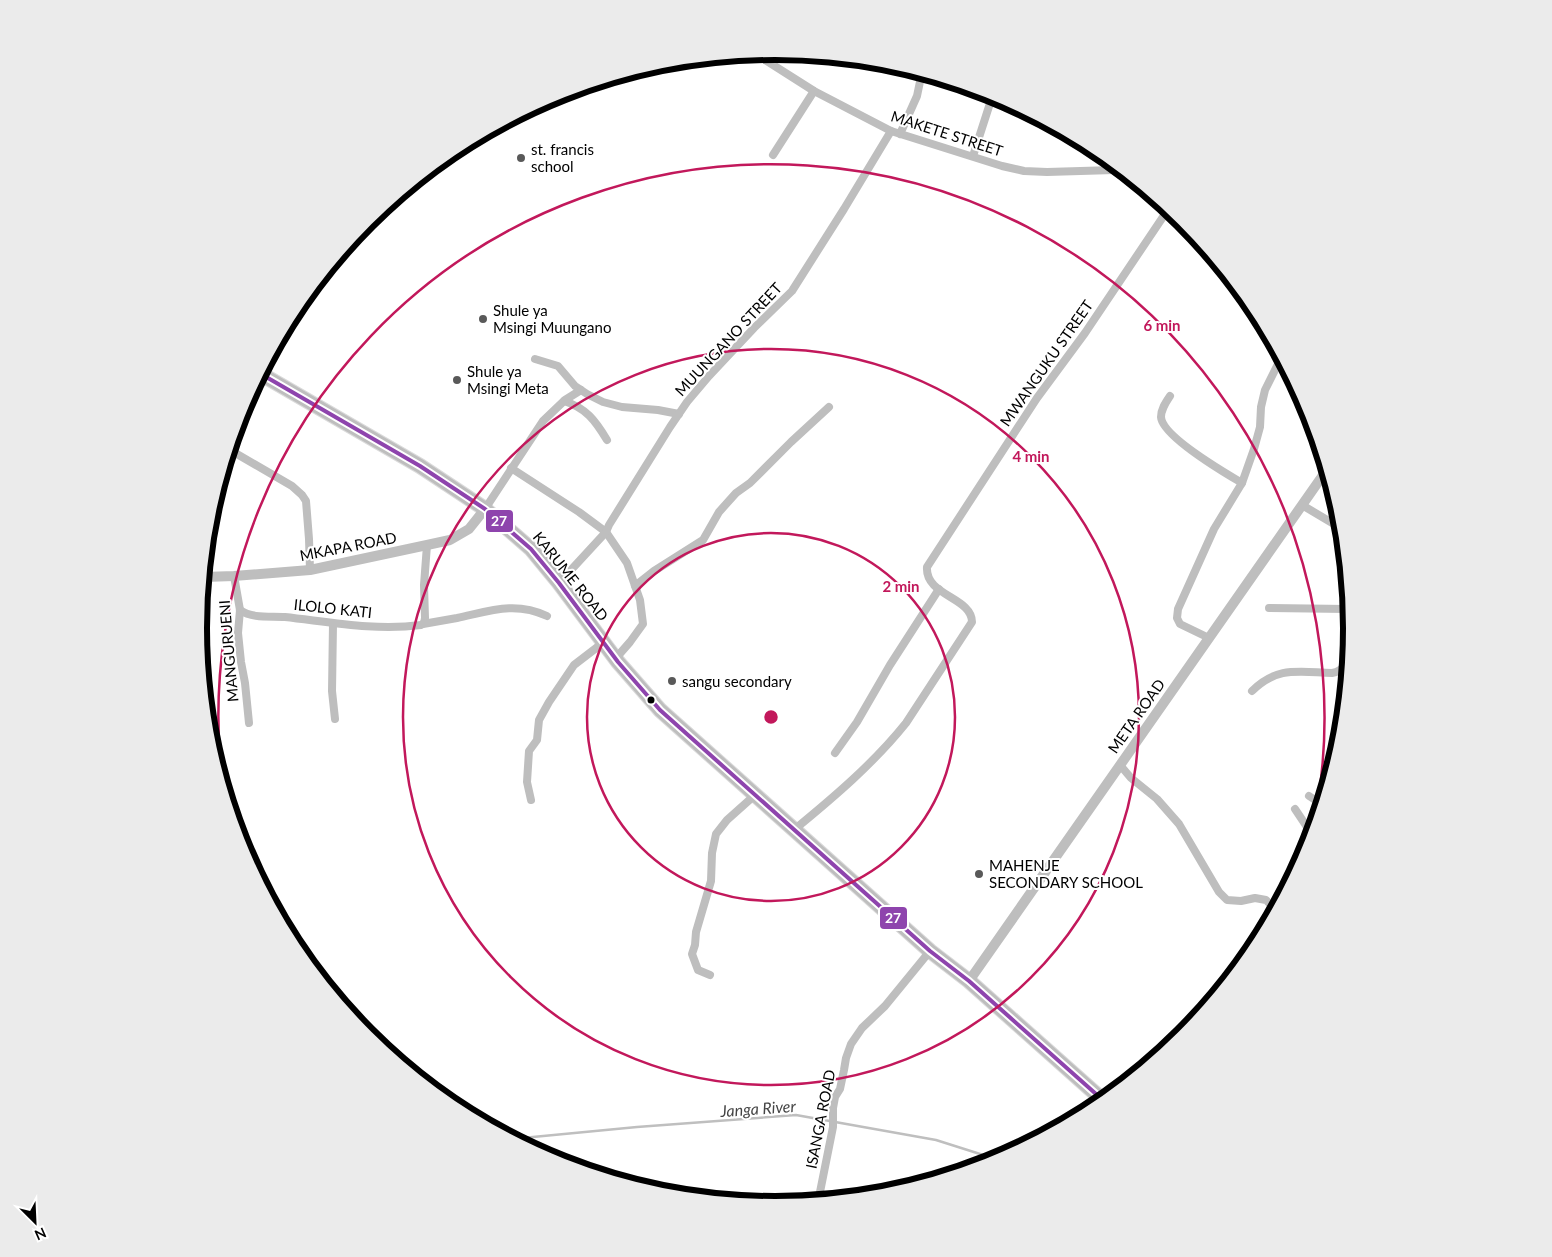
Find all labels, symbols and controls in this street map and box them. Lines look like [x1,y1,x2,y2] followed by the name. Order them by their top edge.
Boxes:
[889,106,1005,160] street label: MAKETE STREET
[531,140,594,175] place label: st. francis school
[515,152,527,164] marker: st. francis school
[671,279,785,399] street label: MUUNGANO STREET
[996,296,1096,430] street label: MWANGUKU STREET
[493,301,611,336] place label: Shule ya Msingi Muungano
[477,313,489,325] marker: Shule ya Msingi Muungano
[1143,316,1181,334] text: 6 min
[467,362,549,397] place label: Shule ya Msingi Meta
[451,374,463,386] marker: Shule ya Msingi Meta
[1012,447,1050,465] text: 4 min
[485,509,514,533] line badge: 27
[491,512,507,529] text: 27
[298,528,398,564] street label: MKAPA ROAD
[530,528,612,624] street label: KARUME ROAD
[882,577,920,595] text: 2 min
[293,595,373,621] street label: ILOLO KATI
[215,599,241,703] street label: MANGURUENI
[682,672,792,690] place label: sangu secondary
[666,675,678,687] marker: sangu secondary
[1104,675,1168,757] street label: META ROAD
[646,695,656,705] unlabelled marker
[762,708,780,726] centre of rings
[989,856,1143,891] place label: MAHENJE SECONDARY SCHOOL
[973,868,985,880] marker: MAHENJE SECONDARY SCHOOL
[879,906,908,930] line badge: 27
[885,909,901,926] text: 27
[802,1068,838,1170] street label: ISANGA ROAD
[719,1096,797,1120] water label: Janga River
[10,1197,60,1247] north arrow
[32,1224,49,1244] text: N

